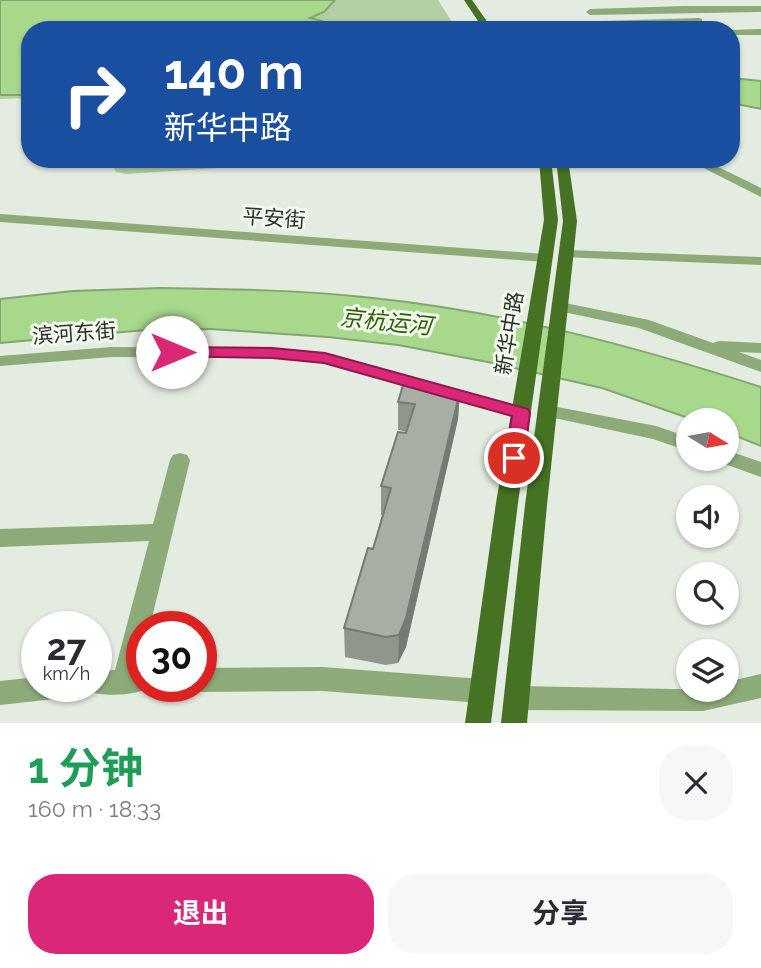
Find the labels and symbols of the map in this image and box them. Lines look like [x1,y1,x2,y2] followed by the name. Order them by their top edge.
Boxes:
[242,203,306,233] street label: 平安街
[490,290,528,376] street label: 新华中路
[339,303,437,340] water label: 京杭运河
[135,315,209,389] position arrow
[31,318,117,348] street label: 滨河东街
[676,408,738,471] north arrow
[484,428,544,488] pin
[126,611,217,702] speed limit sign: 30

